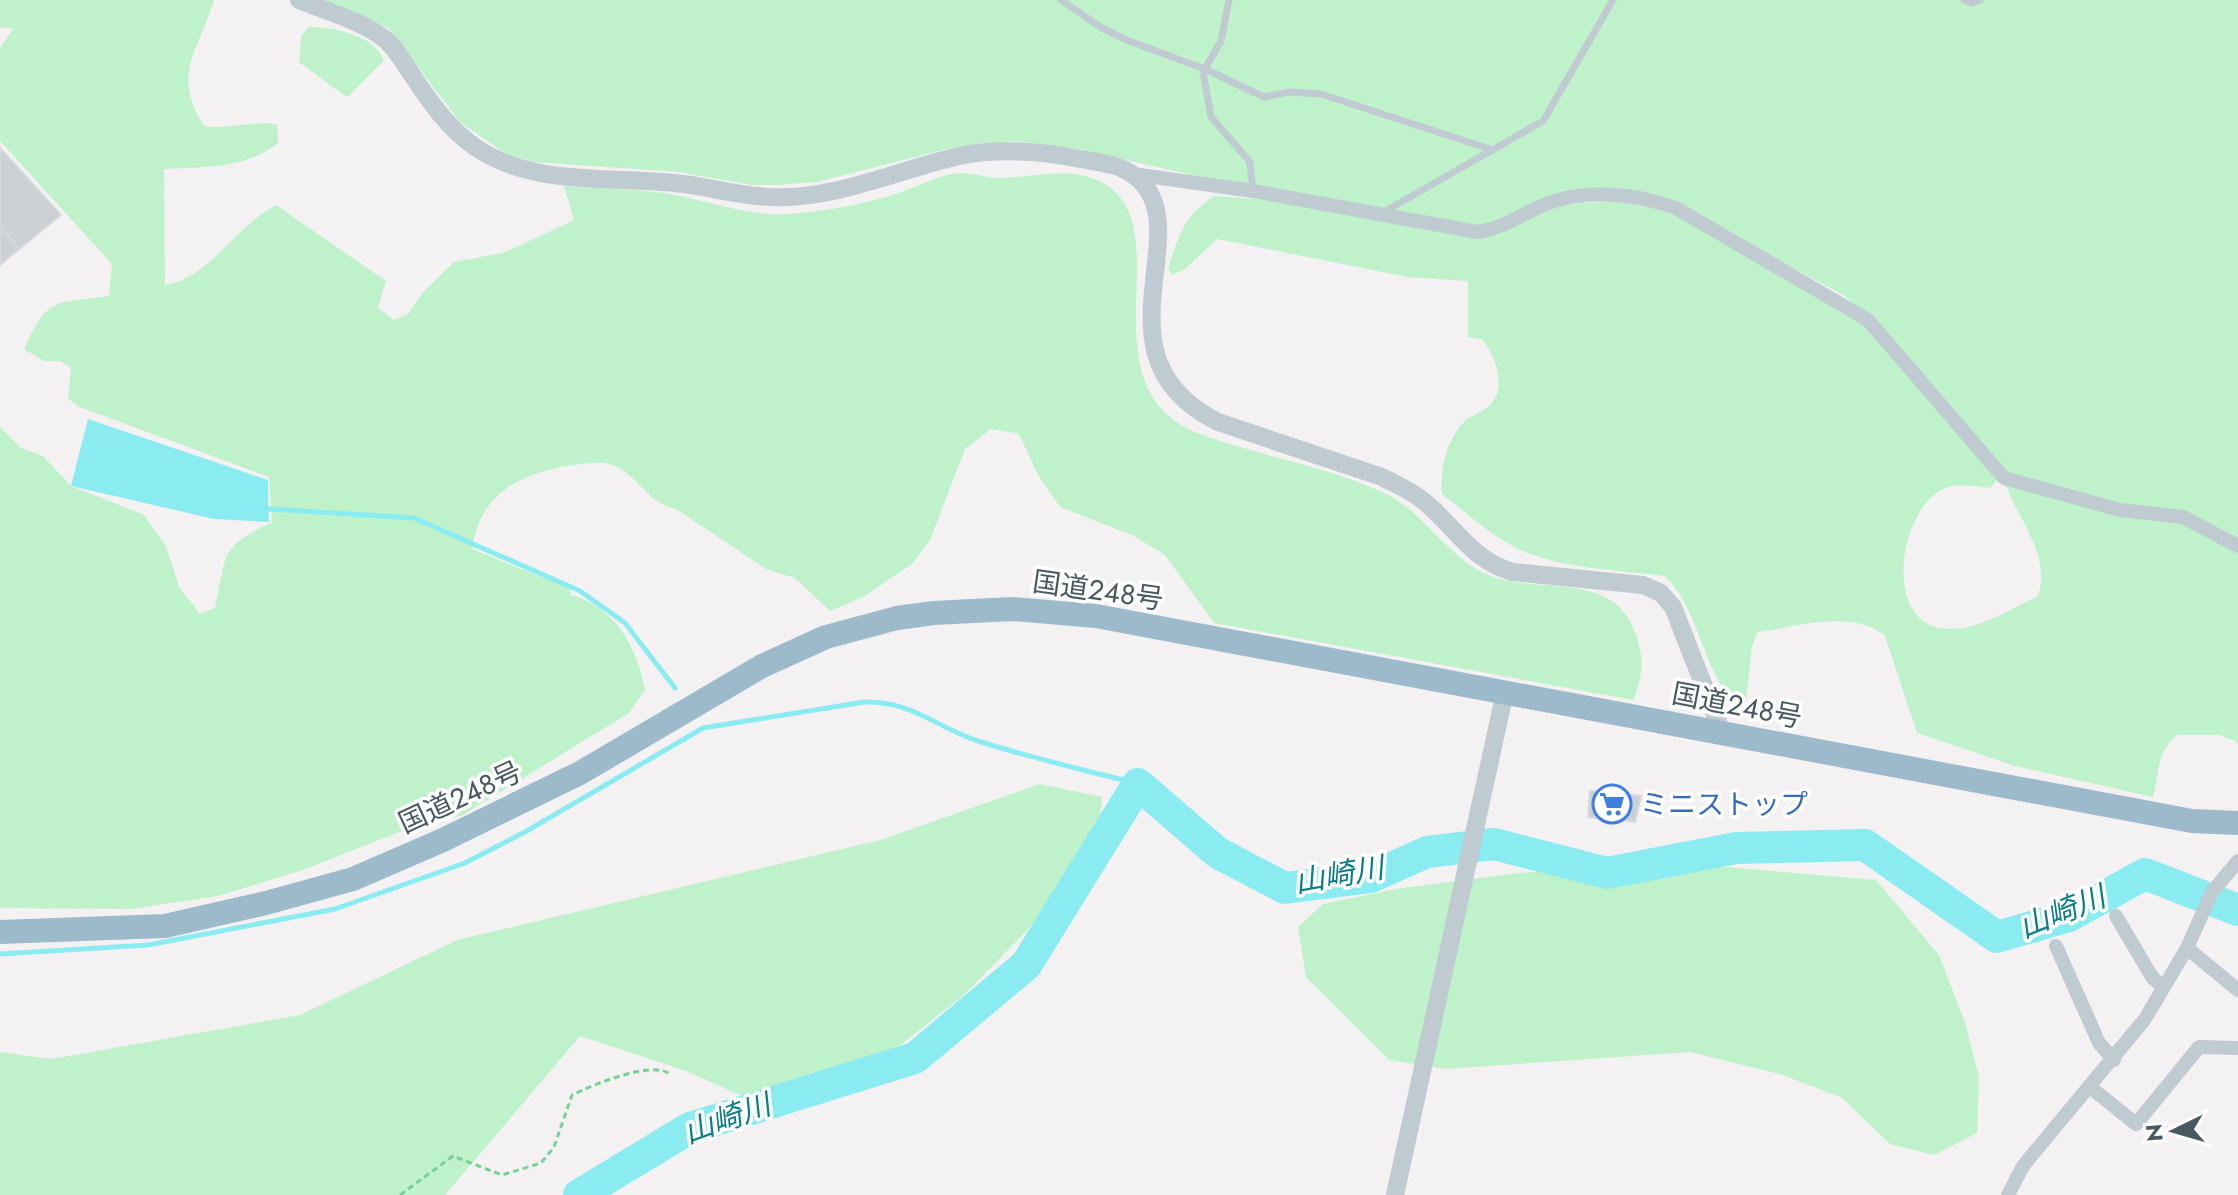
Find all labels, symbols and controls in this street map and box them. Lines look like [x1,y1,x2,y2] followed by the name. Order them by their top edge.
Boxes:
[1030,561,1166,620] street label: 国道248号
[1668,673,1805,738] street label: 国道248号
[392,751,528,844] street label: 国道248号
[1591,783,1633,825] supermarket icon: ミニストップ
[1640,784,1808,825] place label: ミニストップ
[1291,845,1390,903] water label: 山崎川
[2012,874,2114,948] water label: 山崎川
[677,1082,779,1154] water label: 山崎川
[2134,1091,2214,1171] north arrow
[2137,1123,2171,1143] text: N

